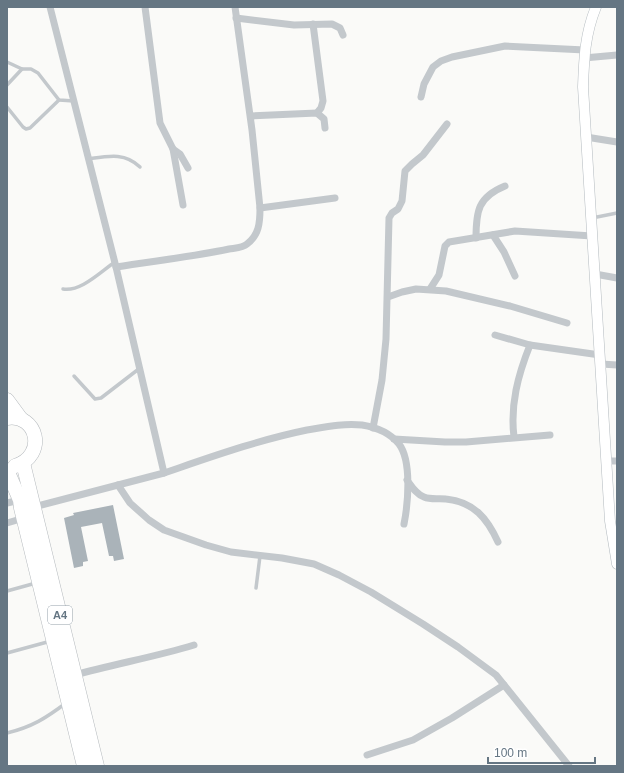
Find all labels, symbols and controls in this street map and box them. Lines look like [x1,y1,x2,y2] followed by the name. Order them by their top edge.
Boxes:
[48,606,72,624] road number: A4
[488,739,595,765] scale bar
[494,746,527,760] text: 100 m

